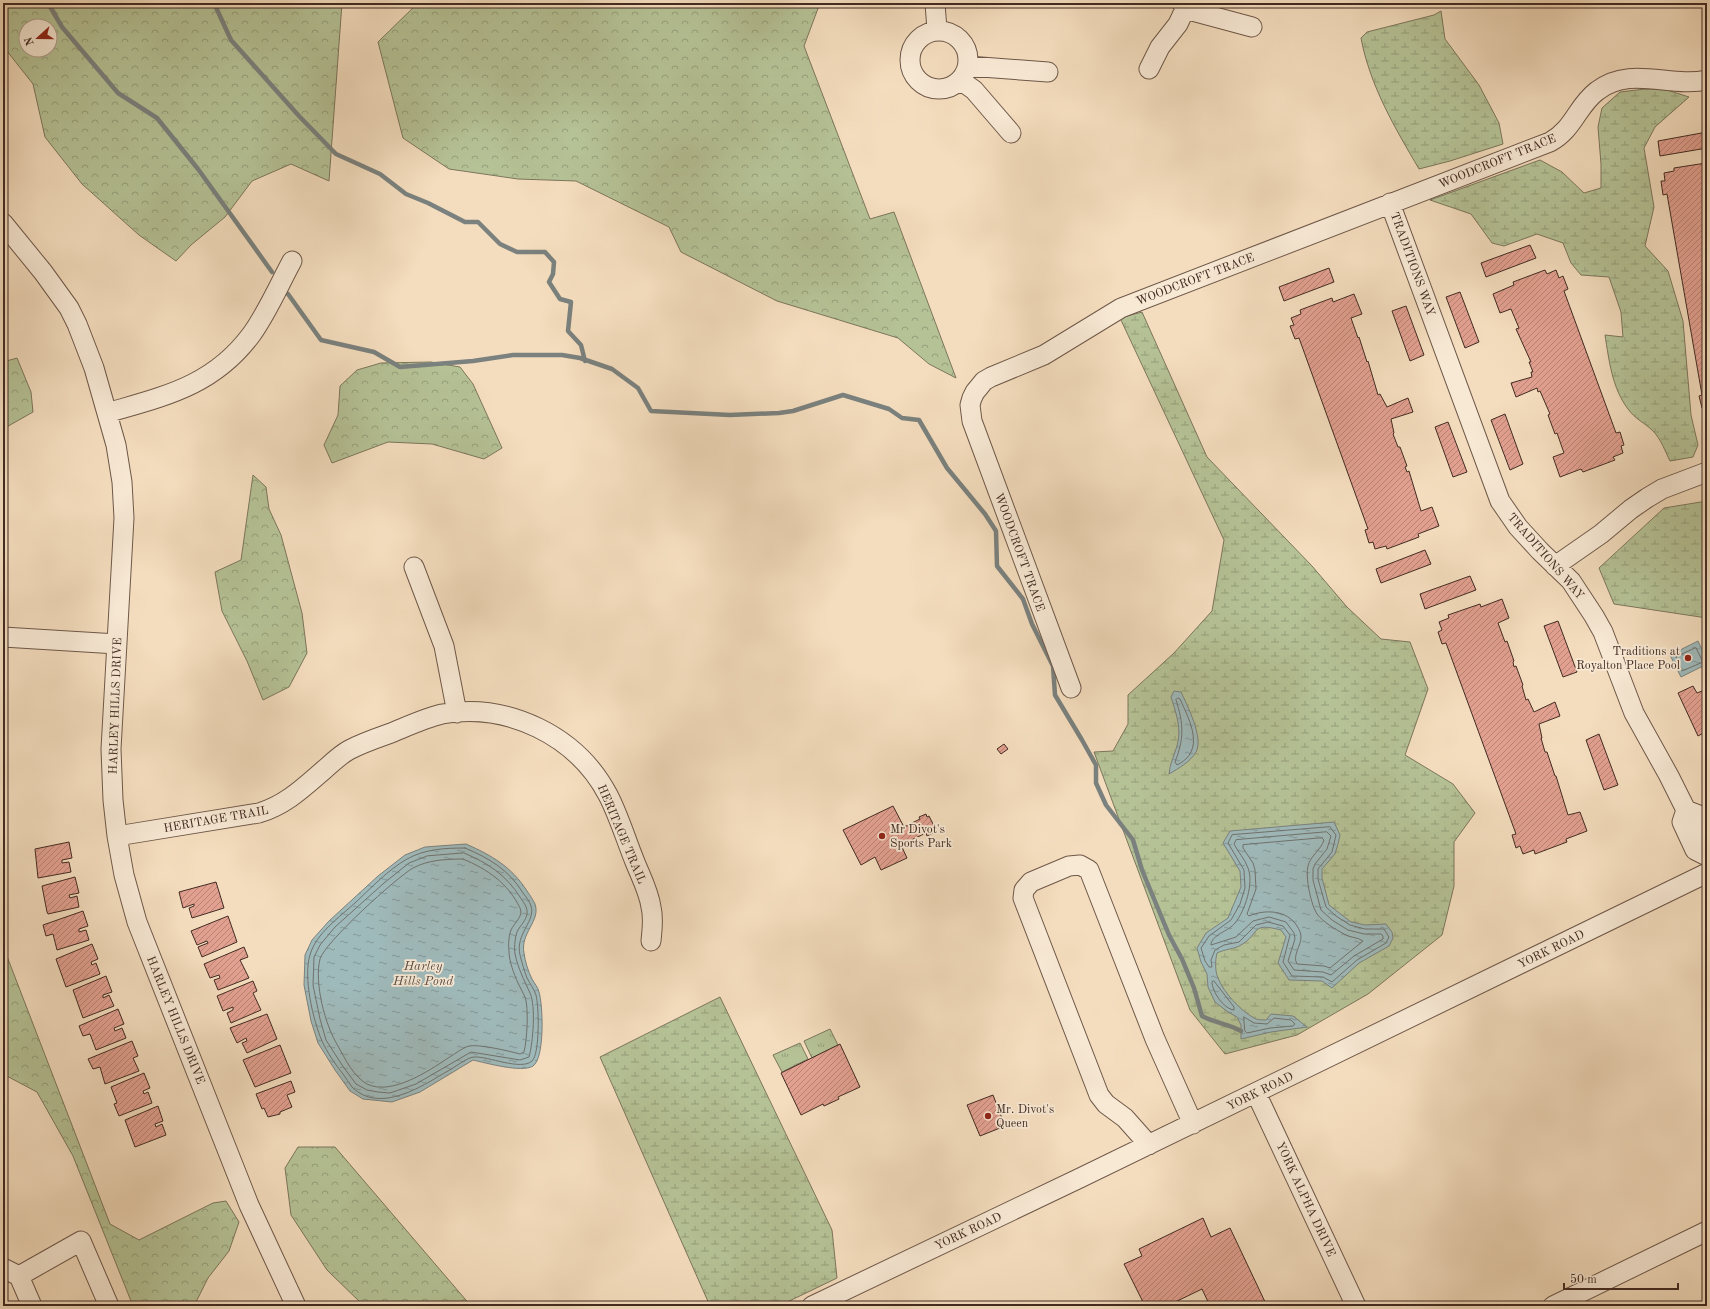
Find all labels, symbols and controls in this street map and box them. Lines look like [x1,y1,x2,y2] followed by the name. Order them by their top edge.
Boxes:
[18,18,58,58] north arrow
[23,35,37,47] text: N
[1437,133,1558,191] street label: WOODCROFT TRACE
[1388,211,1437,318] street label: TRADITIONS WAY
[1135,252,1256,308] street label: WOODCROFT TRACE
[992,491,1046,613] street label: WOODCROFT TRACE
[1505,511,1586,602] street label: TRADITIONS WAY
[108,637,124,775] street label: HARLEY HILLS DRIVE
[1576,646,1680,672] place label: Traditions at Royalton Place Pool
[1683,653,1693,663] marker: Traditions at Royalton Place Pool
[595,783,647,886] street label: HERITAGE TRAIL
[163,805,270,835] street label: HERITAGE TRAIL
[890,824,952,850] place label: Mr Divot's Sports Park
[877,831,887,841] marker: Mr Divot's Sports Park
[1516,929,1587,971] street label: YORK ROAD
[144,955,206,1086] street label: HARLEY HILLS DRIVE
[392,960,453,988] water label: Harley Hills Pond
[1225,1071,1296,1113] street label: YORK ROAD
[996,1104,1054,1130] place label: Mr. Divot's Queen
[983,1111,993,1121] marker: Mr. Divot's Queen
[1273,1140,1337,1259] street label: YORK ALPHA DRIVE
[933,1211,1004,1253] street label: YORK ROAD
[1564,1265,1678,1291] scale bar
[1570,1273,1597,1286] text: 50 m

